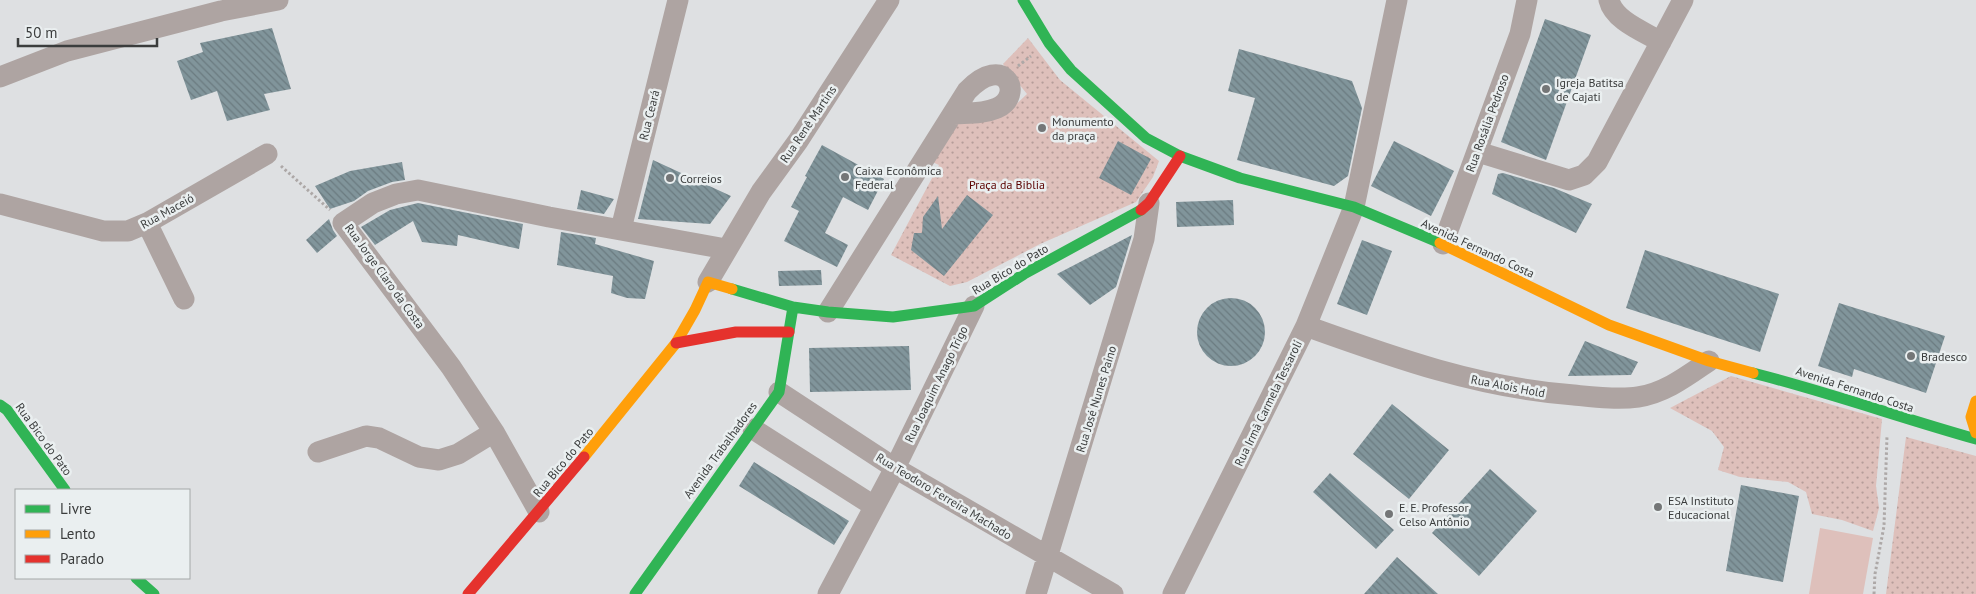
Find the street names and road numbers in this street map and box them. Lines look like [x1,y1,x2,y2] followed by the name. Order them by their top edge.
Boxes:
[1462,72,1512,174] street label: Rua Rosália Pedroso
[777,83,839,165] street label: Rua Renê Martins
[636,88,662,142] street label: Rua Ceará
[138,190,196,232] street label: Rua Maceió
[1419,215,1537,281] street label: Avenida Fernando Costa
[342,221,428,331] street label: Rua Jorge Claro da Costa
[969,240,1051,298] street label: Rua Bico do Pato
[901,323,971,445] street label: Rua Joaquim Anago Trigo
[1231,337,1305,469] street label: Rua Irmã Carmela Tessaroli
[1073,344,1119,454] street label: Rua José Nunes Paino
[1794,363,1916,415] street label: Avenida Fernando Costa
[1470,371,1546,401] street label: Rua Alois Hold
[680,399,760,501] street label: Avenida Trabalhadores
[13,400,75,478] street label: Rua Bico do Pato
[530,424,596,500] street label: Rua Bico do Pato
[873,449,1015,543] street label: Rua Teodoro Ferreira Machado

